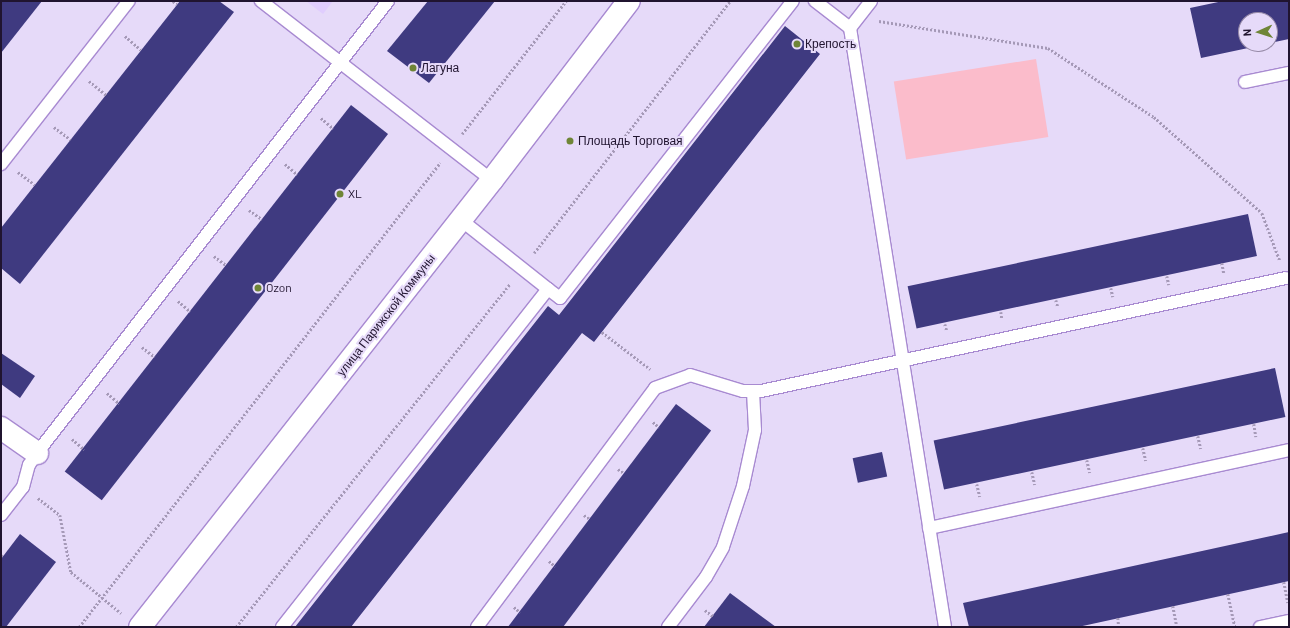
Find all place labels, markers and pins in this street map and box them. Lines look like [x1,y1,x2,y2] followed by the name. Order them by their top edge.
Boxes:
[805,37,856,51] place label: Крепость
[792,39,802,49] marker: Крепость
[421,61,459,75] place label: Лагуна
[408,63,418,73] marker: Лагуна
[578,134,683,148] place label: Площадь Торговая
[565,136,575,146] marker: Площадь Торговая
[348,187,362,201] place label: XL
[335,189,345,199] marker: XL
[266,281,292,295] place label: Ozon
[253,283,263,293] marker: Ozon

